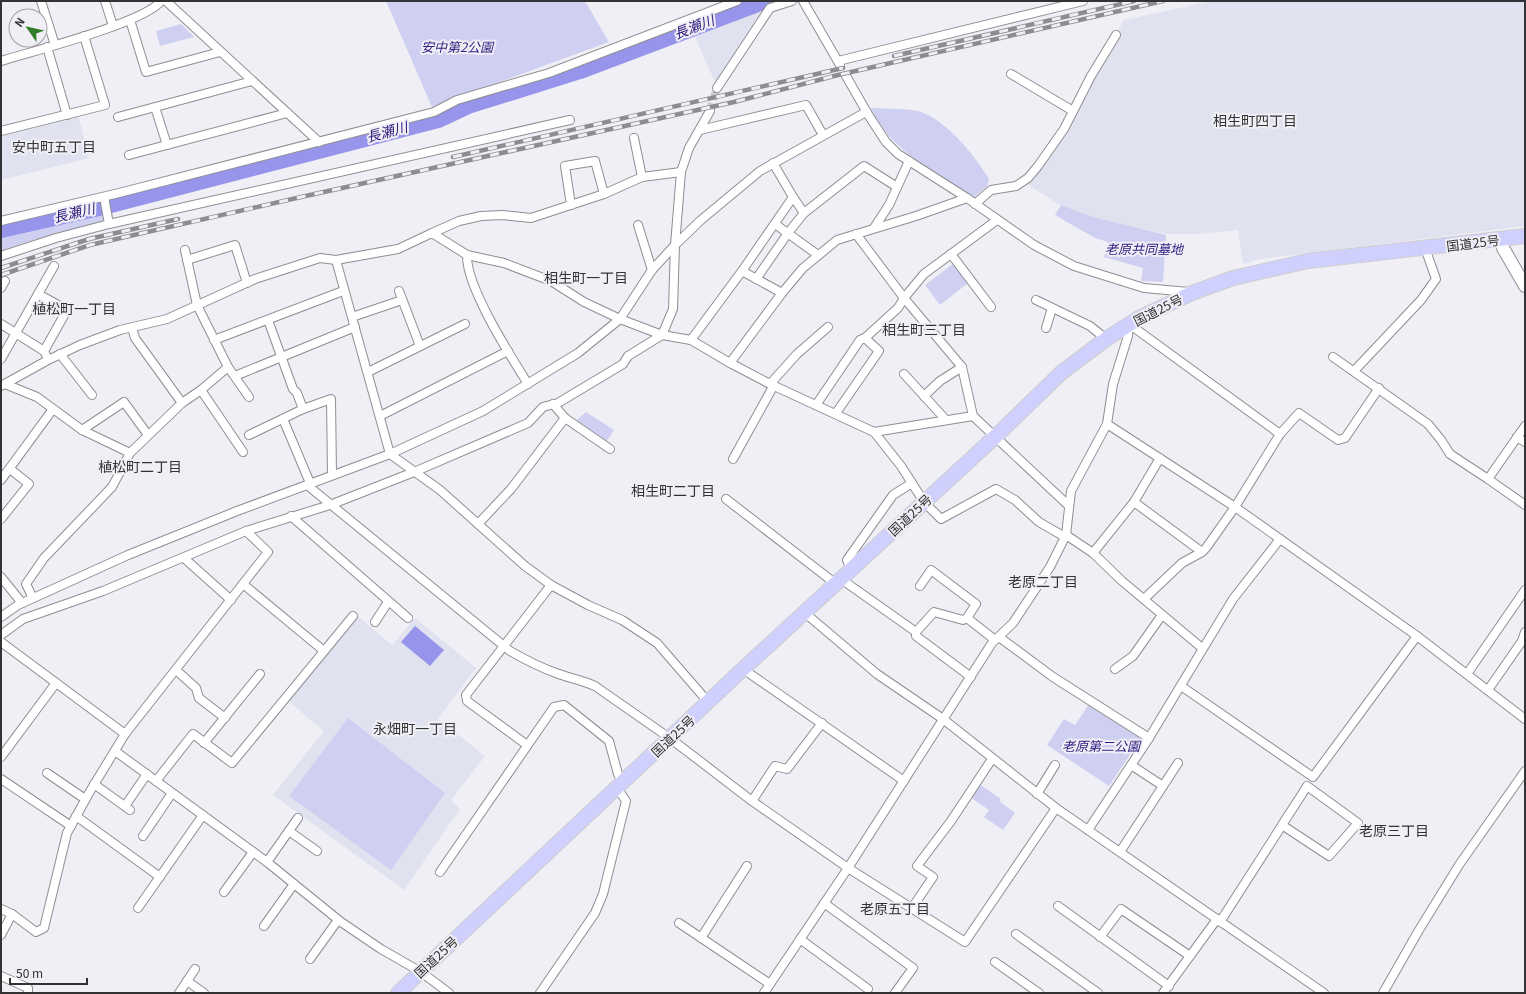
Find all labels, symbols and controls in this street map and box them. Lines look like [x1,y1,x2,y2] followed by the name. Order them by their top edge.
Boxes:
[8,8,48,48] north arrow
[670,8,719,43] water label: 長瀬川
[10,14,28,30] text: N
[421,37,495,56] park label: 安中第2公園
[1213,110,1297,130] district label: 相生町四丁目
[364,115,412,146] water label: 長瀬川
[12,136,96,156] district label: 安中町五丁目
[51,197,98,226] water label: 長瀬川
[1445,230,1501,255] street label: 国道25号
[1105,239,1185,258] park label: 老原共同墓地
[544,267,628,287] district label: 相生町一丁目
[1130,289,1186,330] street label: 国道25号
[32,298,116,318] district label: 植松町一丁目
[882,319,966,339] district label: 相生町三丁目
[98,456,182,476] district label: 植松町二丁目
[631,480,715,500] district label: 相生町二丁目
[884,489,936,540] street label: 国道25号
[1008,571,1078,591] district label: 老原二丁目
[647,710,699,761] street label: 国道25号
[373,718,457,738] district label: 永畑町一丁目
[1062,736,1142,755] park label: 老原第二公園
[1359,820,1429,840] district label: 老原三丁目
[860,898,930,918] district label: 老原五丁目
[410,931,462,982] street label: 国道25号
[10,960,87,986] scale bar
[16,964,43,981] text: 50 m

